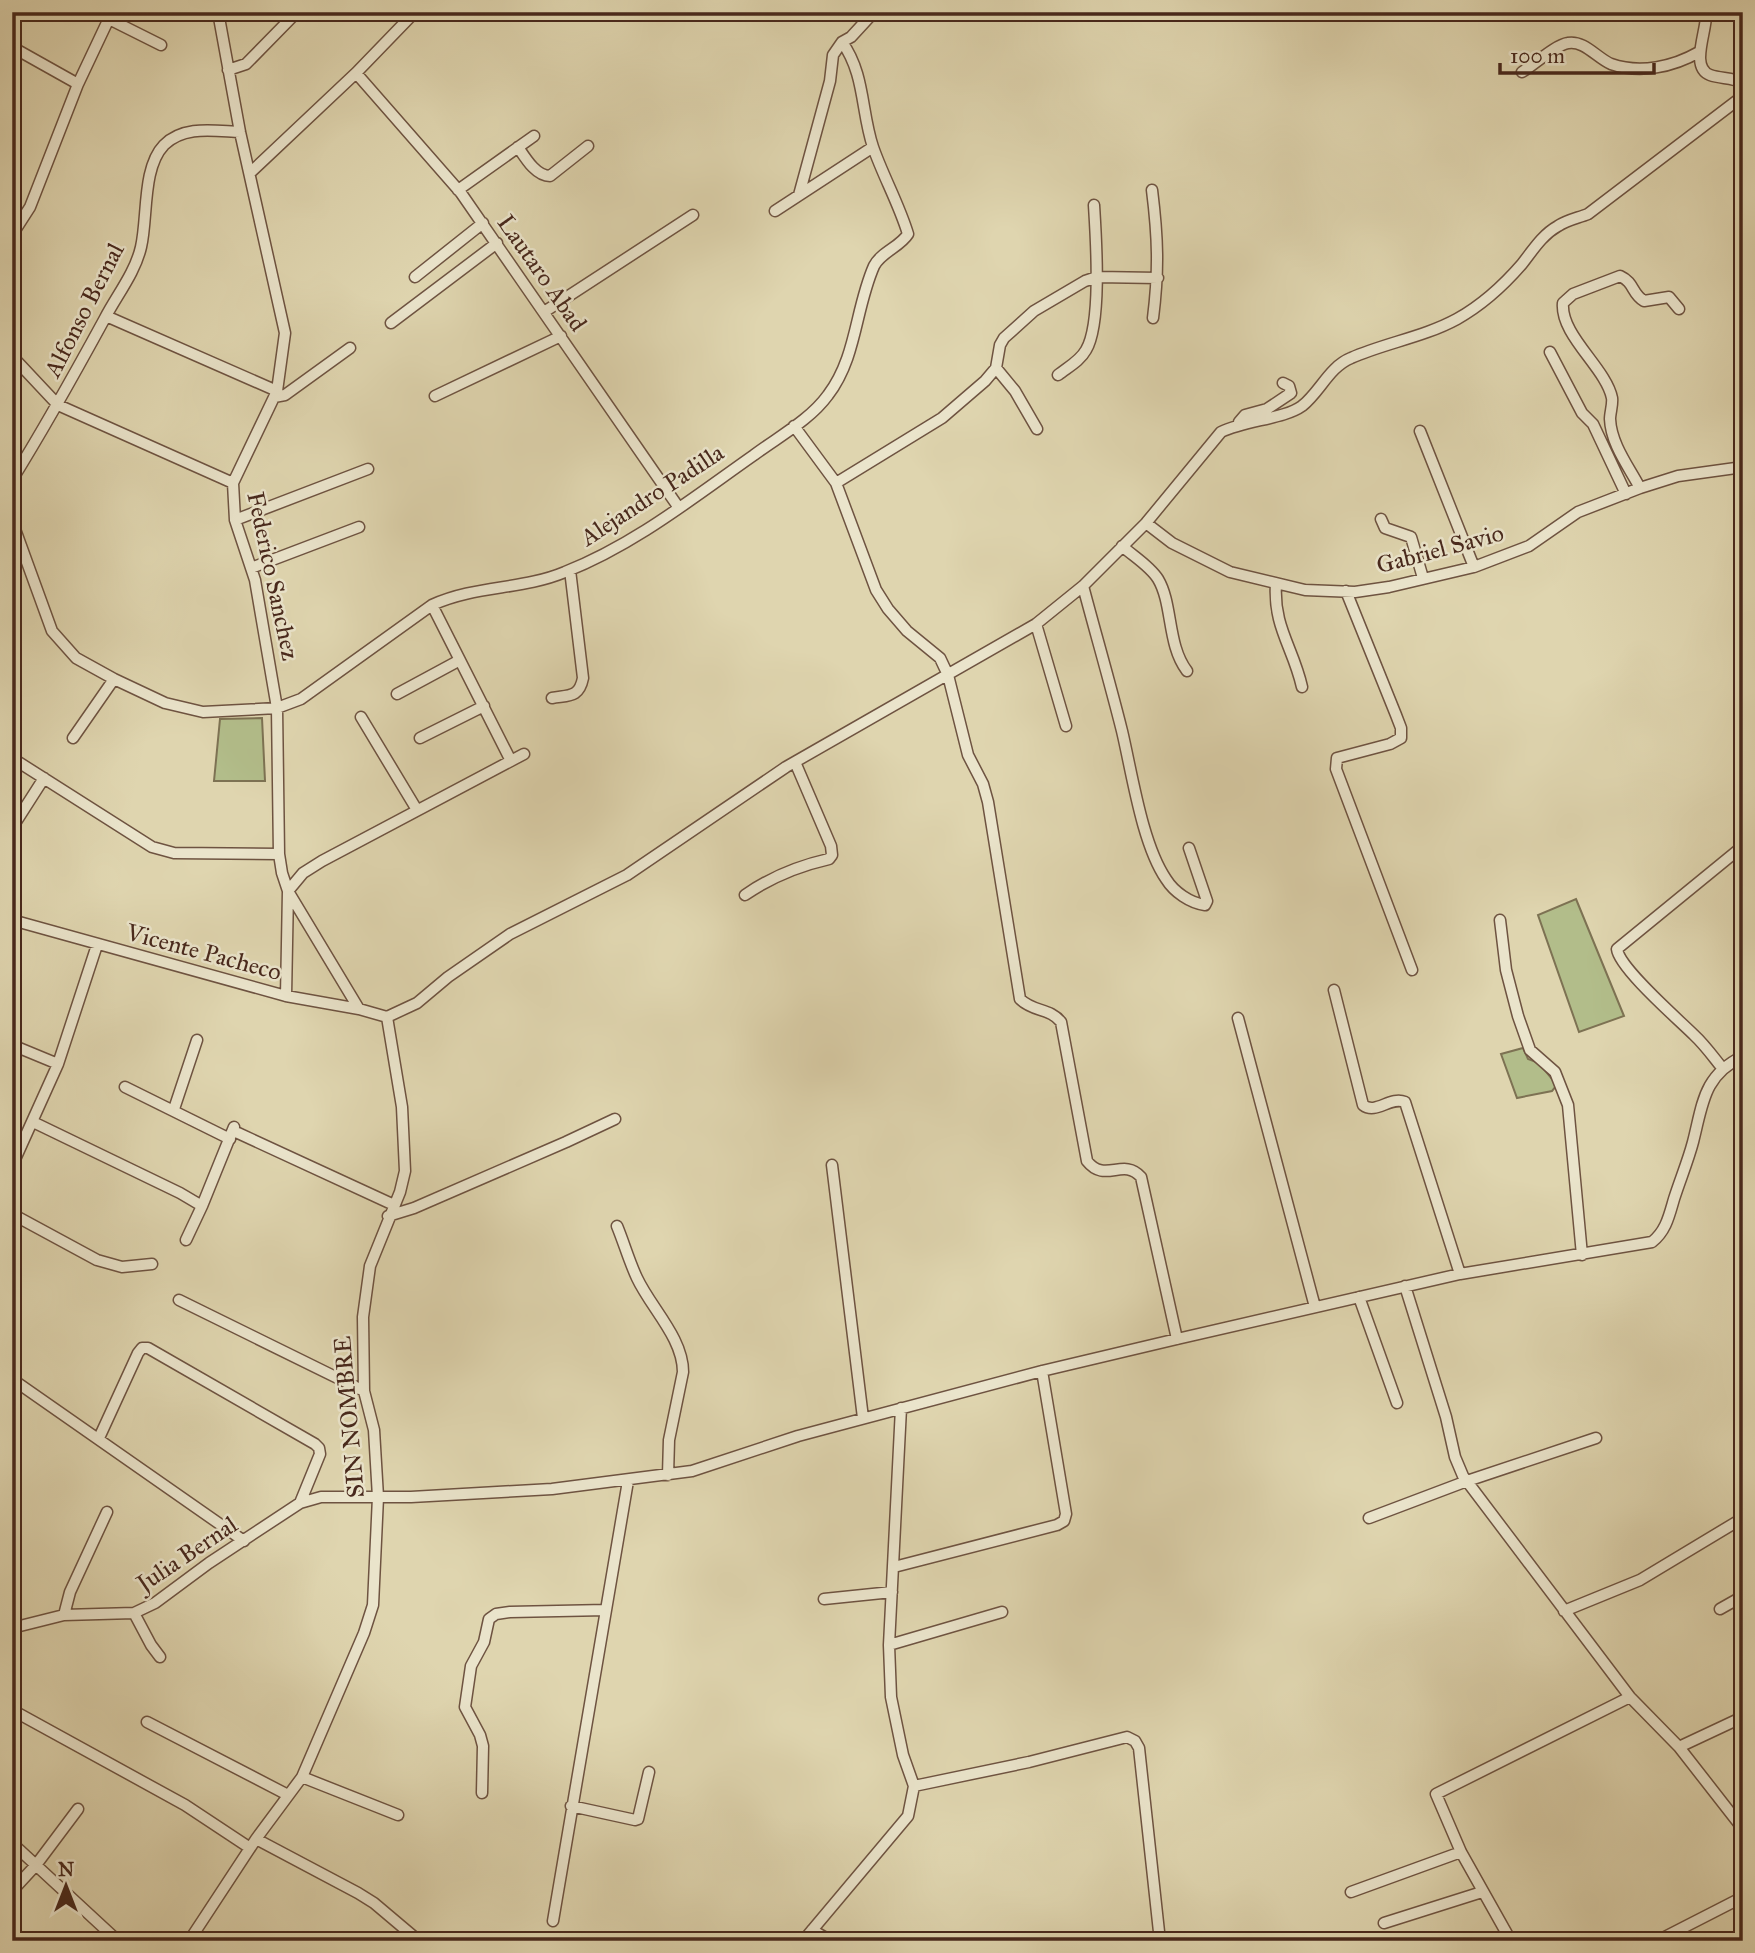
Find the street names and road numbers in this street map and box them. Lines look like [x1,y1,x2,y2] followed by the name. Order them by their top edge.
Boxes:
[491,209,593,337] street label: Lautaro Abad
[37,237,131,383] street label: Alfonso Bernal
[574,437,730,553] street label: Alejandro Padilla
[240,489,306,663] street label: Federico Sanchez
[1373,518,1507,580] street label: Gabriel Savio
[122,917,285,987] street label: Vicente Pacheco
[327,1335,371,1499] street label: SIN NOMBRE
[129,1509,243,1600] street label: Julia Bernal

